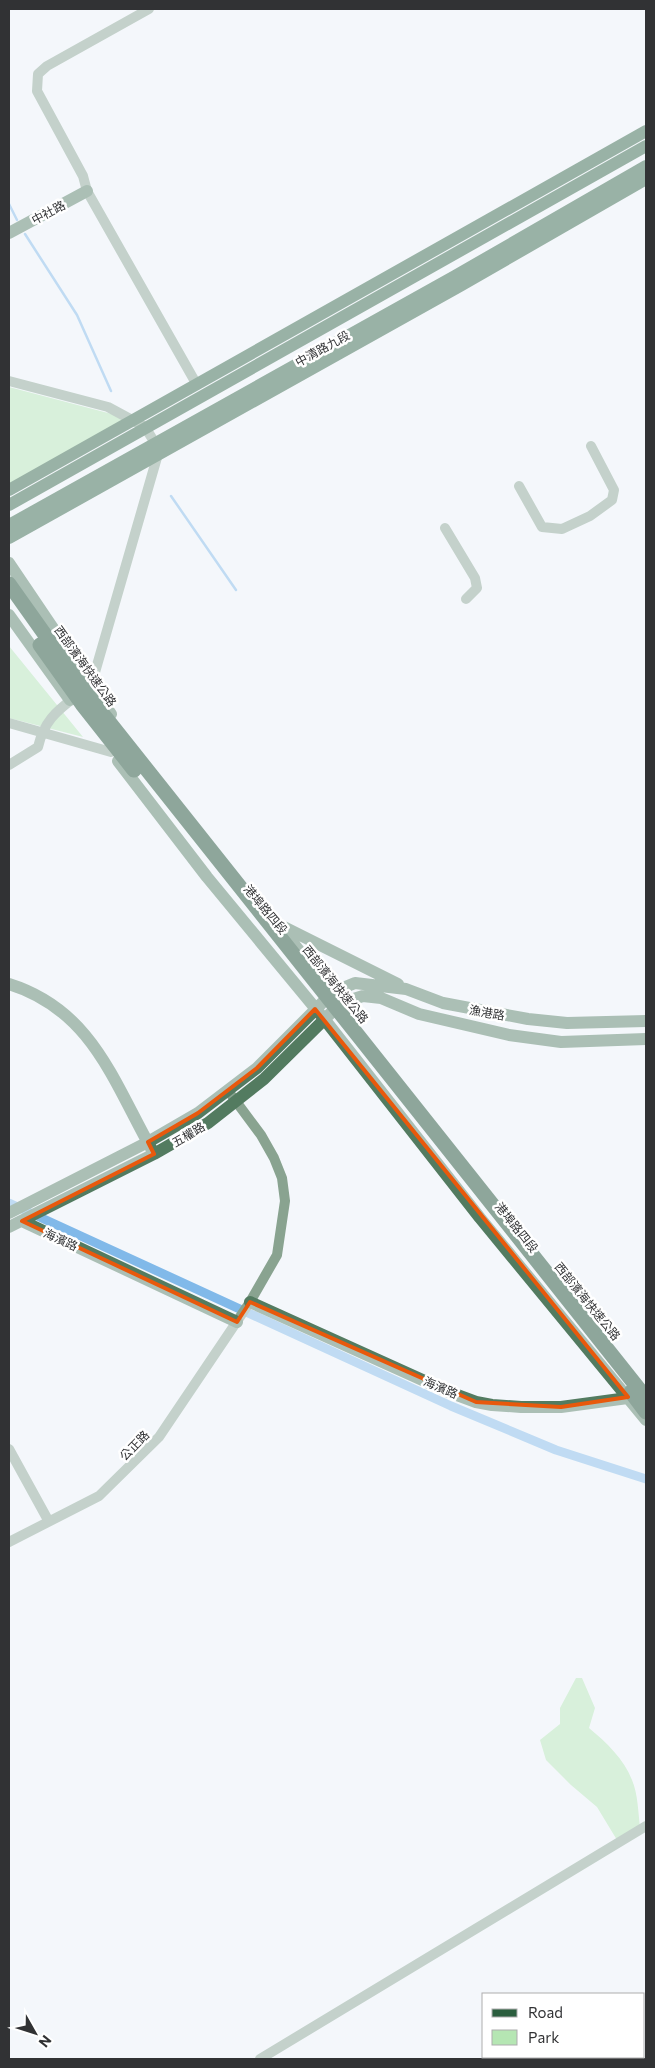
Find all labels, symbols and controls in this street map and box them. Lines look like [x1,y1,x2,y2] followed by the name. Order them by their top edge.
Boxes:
[29,197,67,227] street label: 中社路
[292,327,352,369] street label: 中清路九段
[52,623,120,709] street label: 西部濱海快速公路
[241,882,291,936] street label: 港埠路四段
[300,942,372,1026] street label: 西部濱海快速公路
[468,1002,506,1022] street label: 漁港路
[169,1119,207,1149] street label: 五權路
[493,1199,541,1255] street label: 港埠路四段
[42,1225,80,1253] street label: 海濱路
[552,1259,624,1343] street label: 西部濱海快速公路
[422,1374,460,1400] street label: 海濱路
[116,1427,152,1463] street label: 公正路
[482,1993,645,2058] legend
[528,2003,563,2021] text: Road
[10,2008,60,2058] north arrow
[528,2028,559,2046] text: Park
[36,2032,55,2051] text: N

